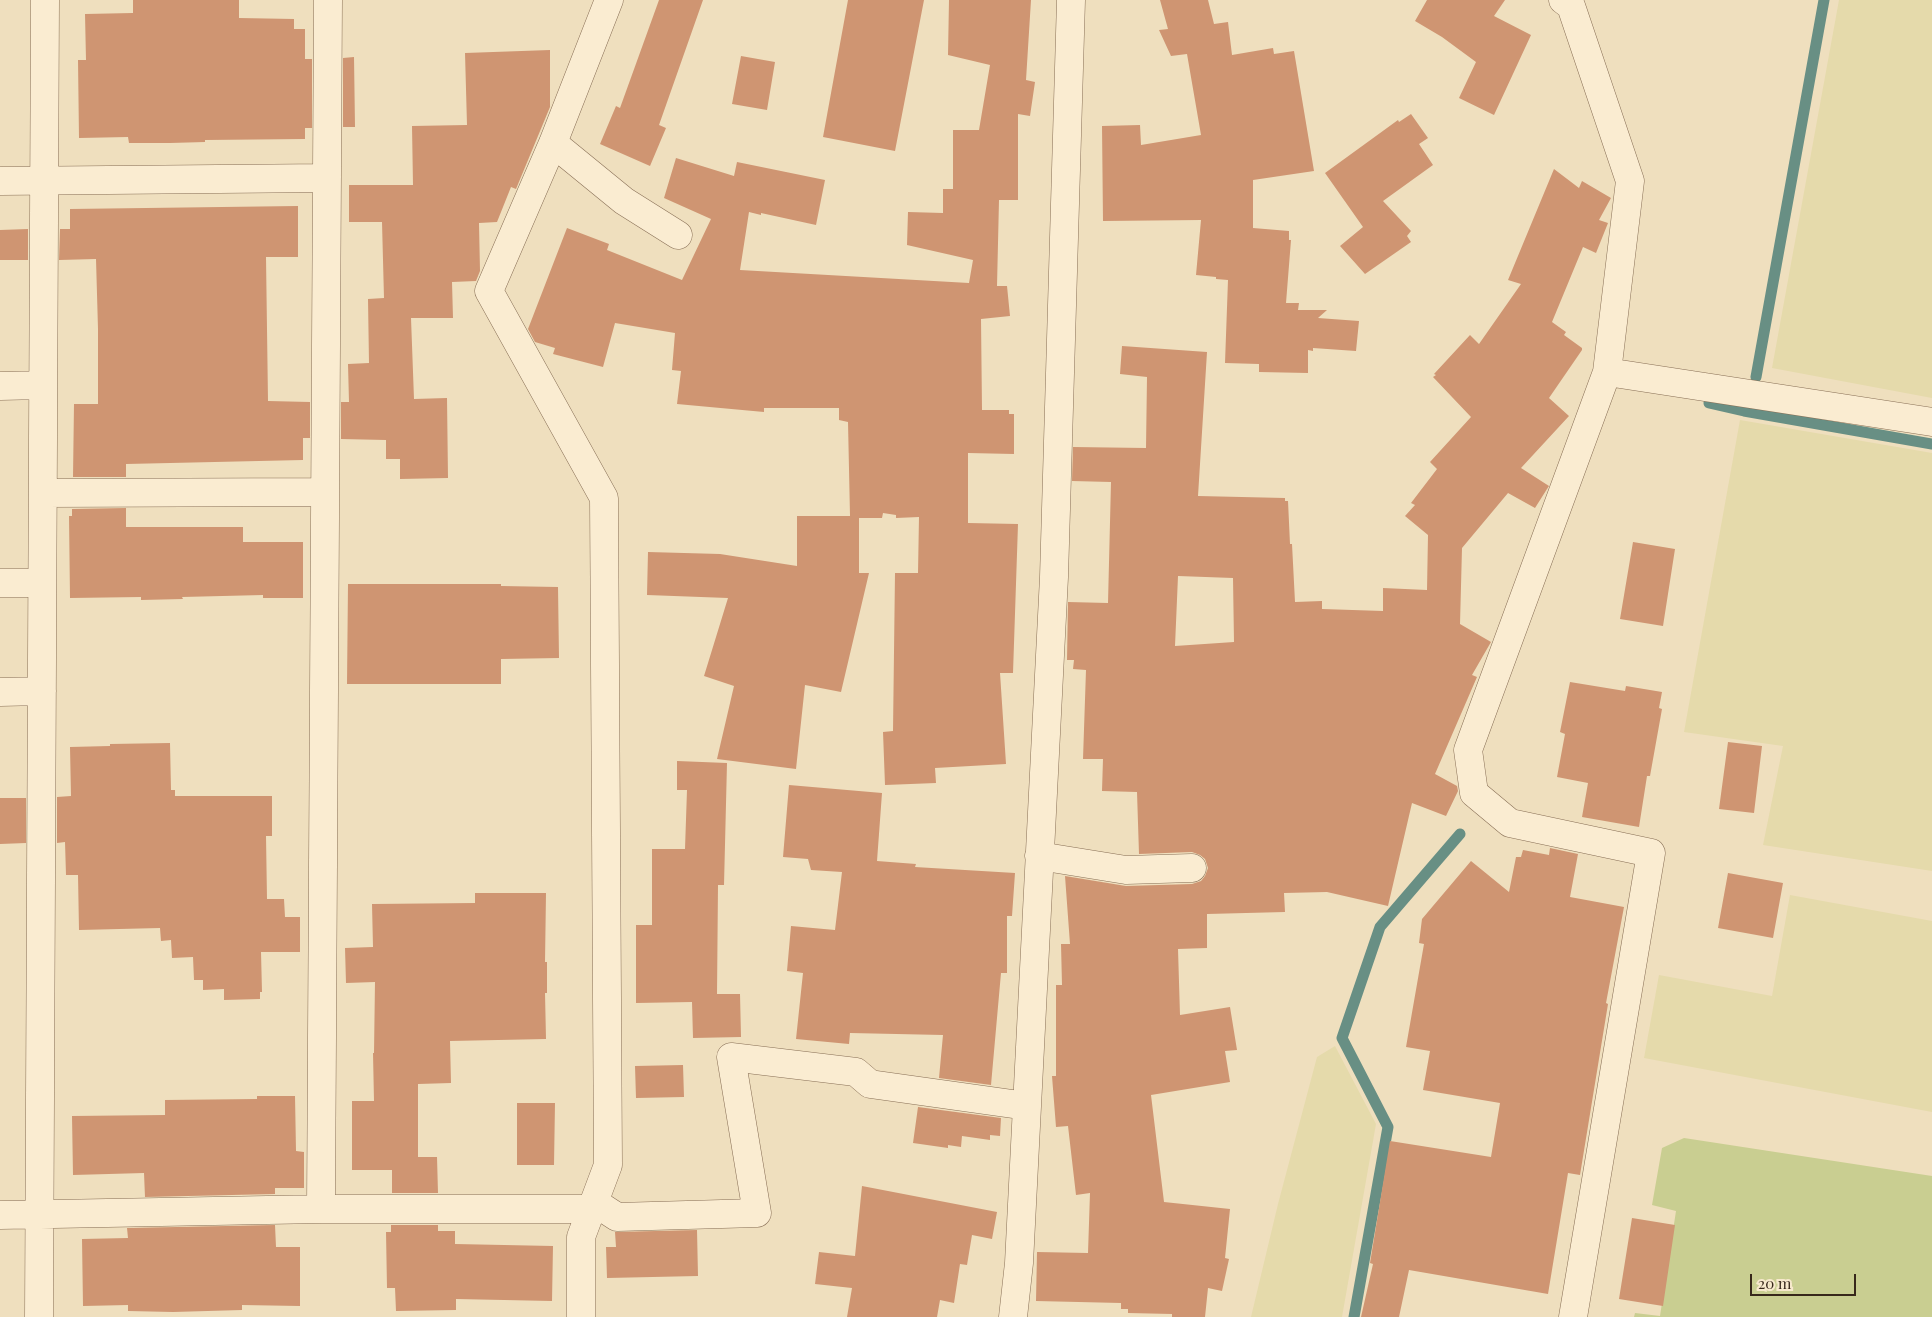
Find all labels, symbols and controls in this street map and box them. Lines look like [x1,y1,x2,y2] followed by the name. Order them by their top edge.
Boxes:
[1752,1264,1858,1296] scale bar
[1758,1273,1791,1293] text: 20 m

